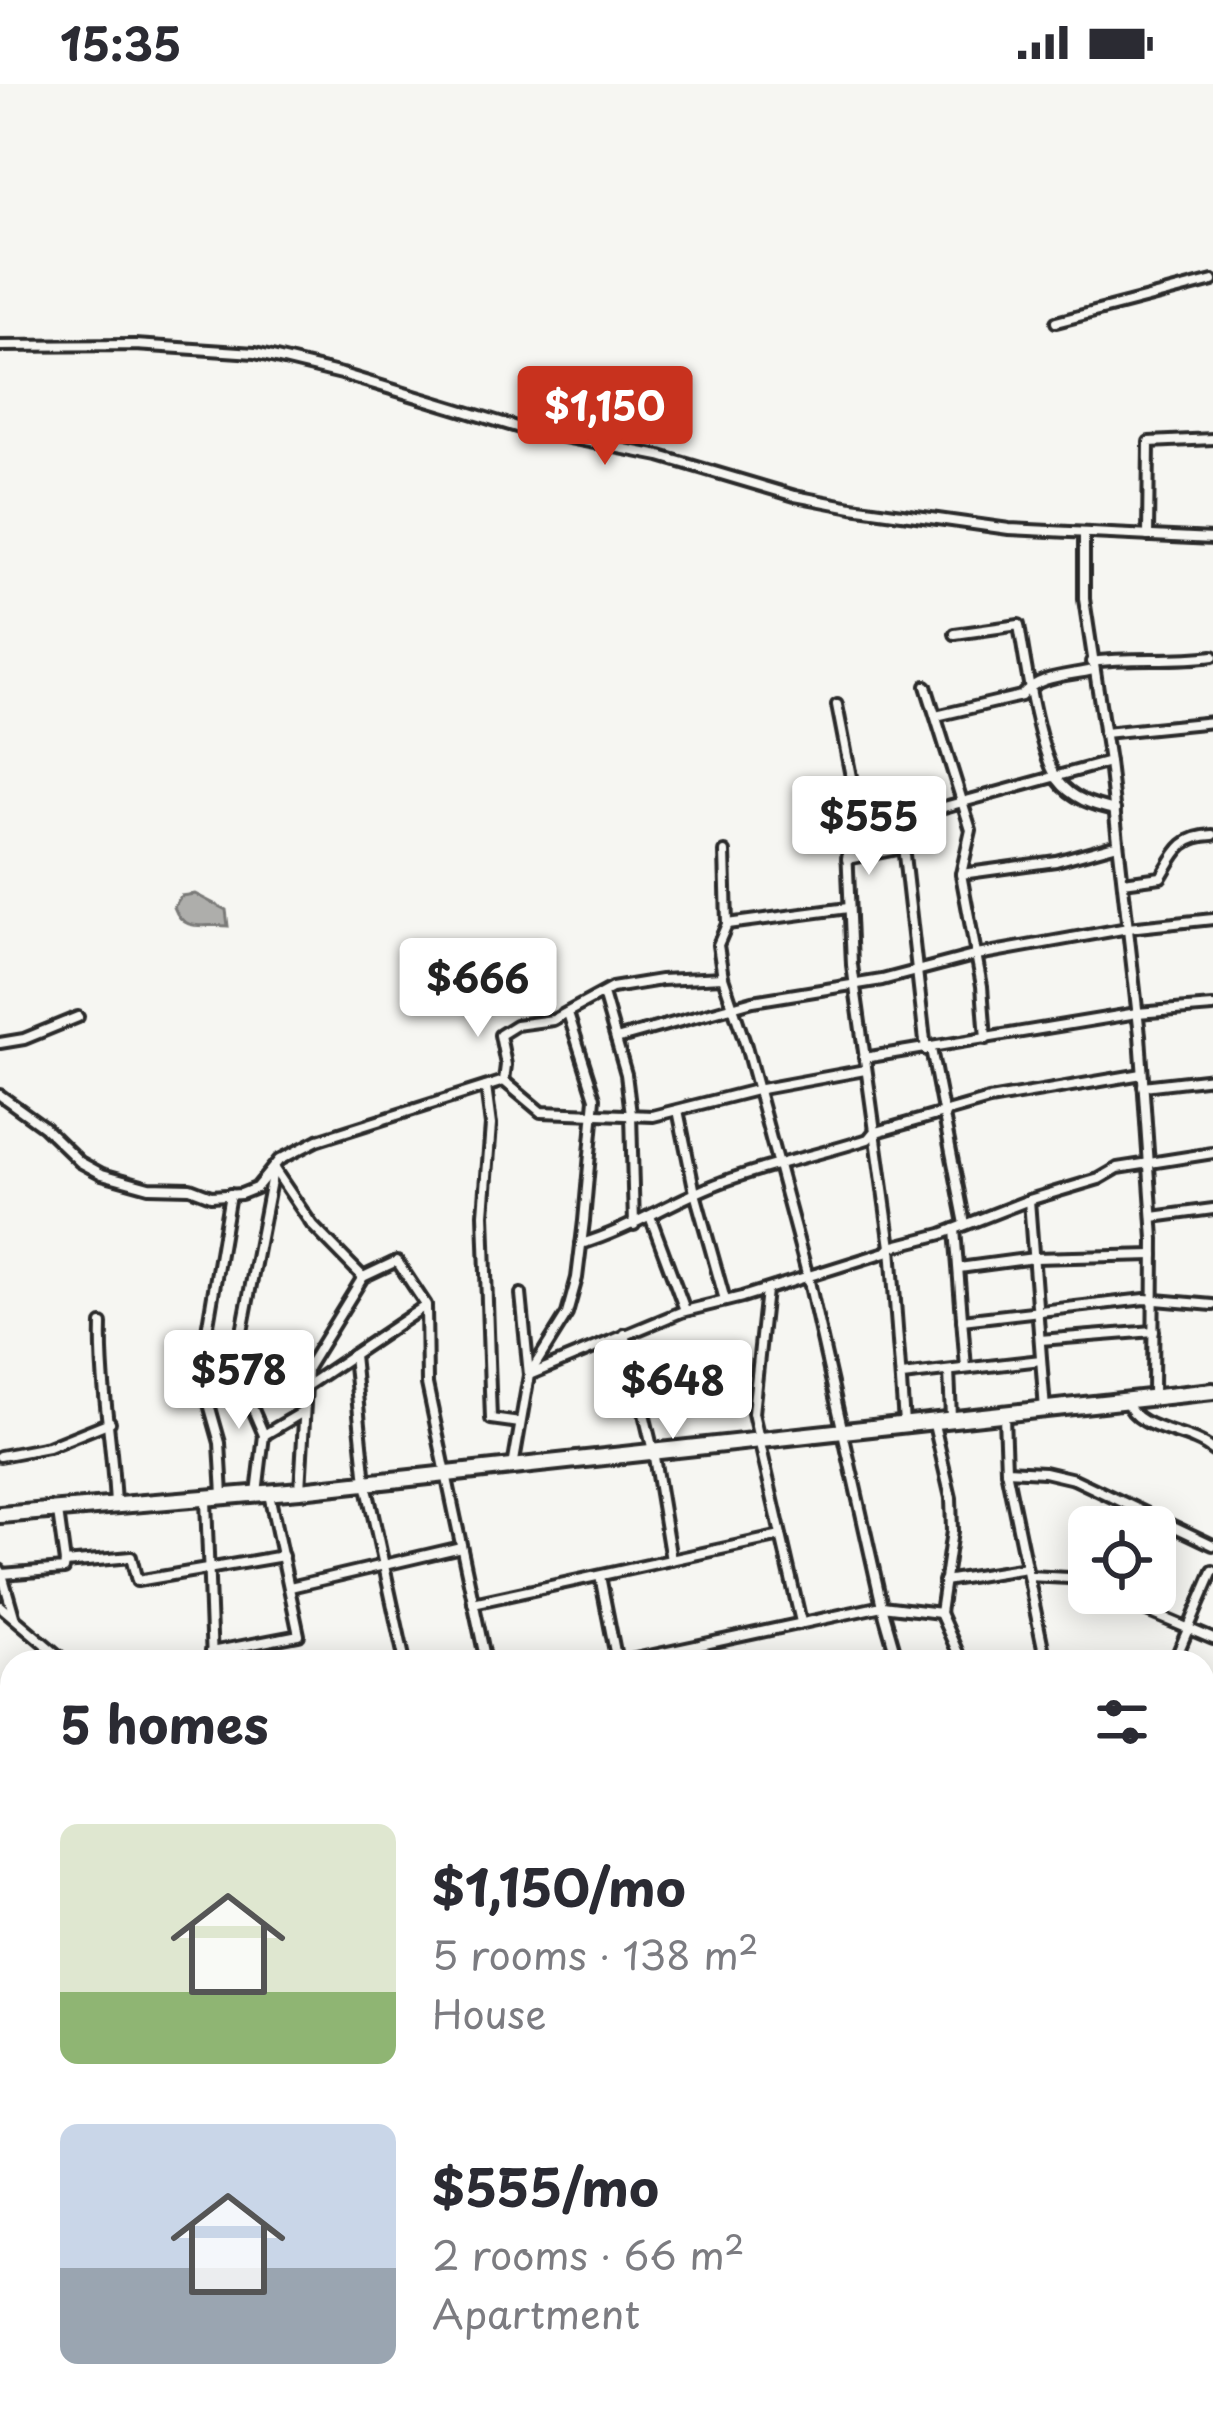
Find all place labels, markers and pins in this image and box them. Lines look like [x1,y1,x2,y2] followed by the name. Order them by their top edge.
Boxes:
[507,366,703,468] pin: $1,150
[798,776,940,878] pin: $555
[407,938,549,1040] pin: $666
[168,1330,310,1432] pin: $578
[602,1340,744,1442] pin: $648

